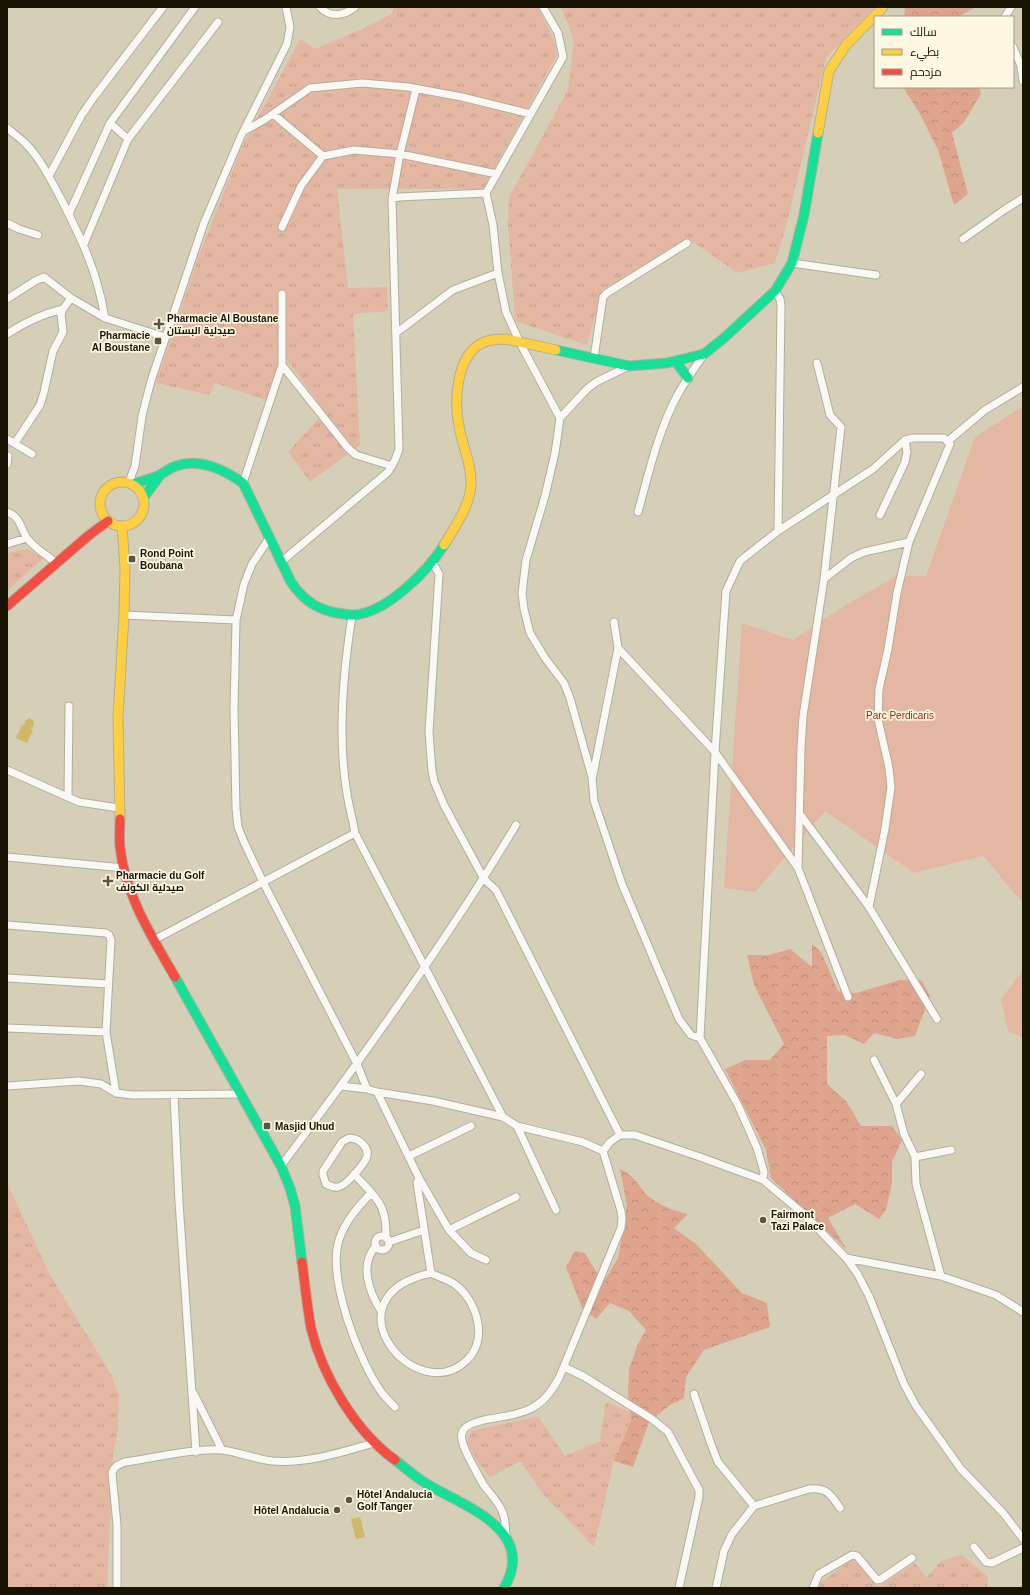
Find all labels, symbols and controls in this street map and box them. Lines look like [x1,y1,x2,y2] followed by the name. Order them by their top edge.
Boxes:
[874,16,1014,88] legend
[910,25,937,39] text: سالك
[910,45,939,62] text: بطيء
[910,65,942,80] text: مزدحم
[167,313,279,337] place label: Pharmacie Al Boustane صيدلية البستان
[154,319,164,329] marker: Pharmacie Al Boustane صيدلية البستان
[92,330,150,353] place label: Pharmacie Al Boustane
[153,336,163,346] marker: Pharmacie Al Boustane
[140,548,194,571] place label: Rond Point Boubana
[127,554,137,564] marker: Rond Point Boubana
[866,710,934,721] park label: Parc Perdicaris
[116,870,205,894] place label: Pharmacie du Golf صيدلية الكولف
[103,876,113,886] marker: Pharmacie du Golf صيدلية الكولف
[262,1121,272,1131] marker: Masjid Uhud
[275,1121,334,1132] place label: Masjid Uhud
[771,1209,825,1232] place label: Fairmont Tazi Palace
[758,1215,768,1225] marker: Fairmont Tazi Palace
[357,1489,433,1512] place label: Hôtel Andalucia Golf Tanger
[344,1495,354,1505] marker: Hôtel Andalucia Golf Tanger
[254,1505,329,1516] place label: Hôtel Andalucia
[332,1505,342,1515] marker: Hôtel Andalucia

